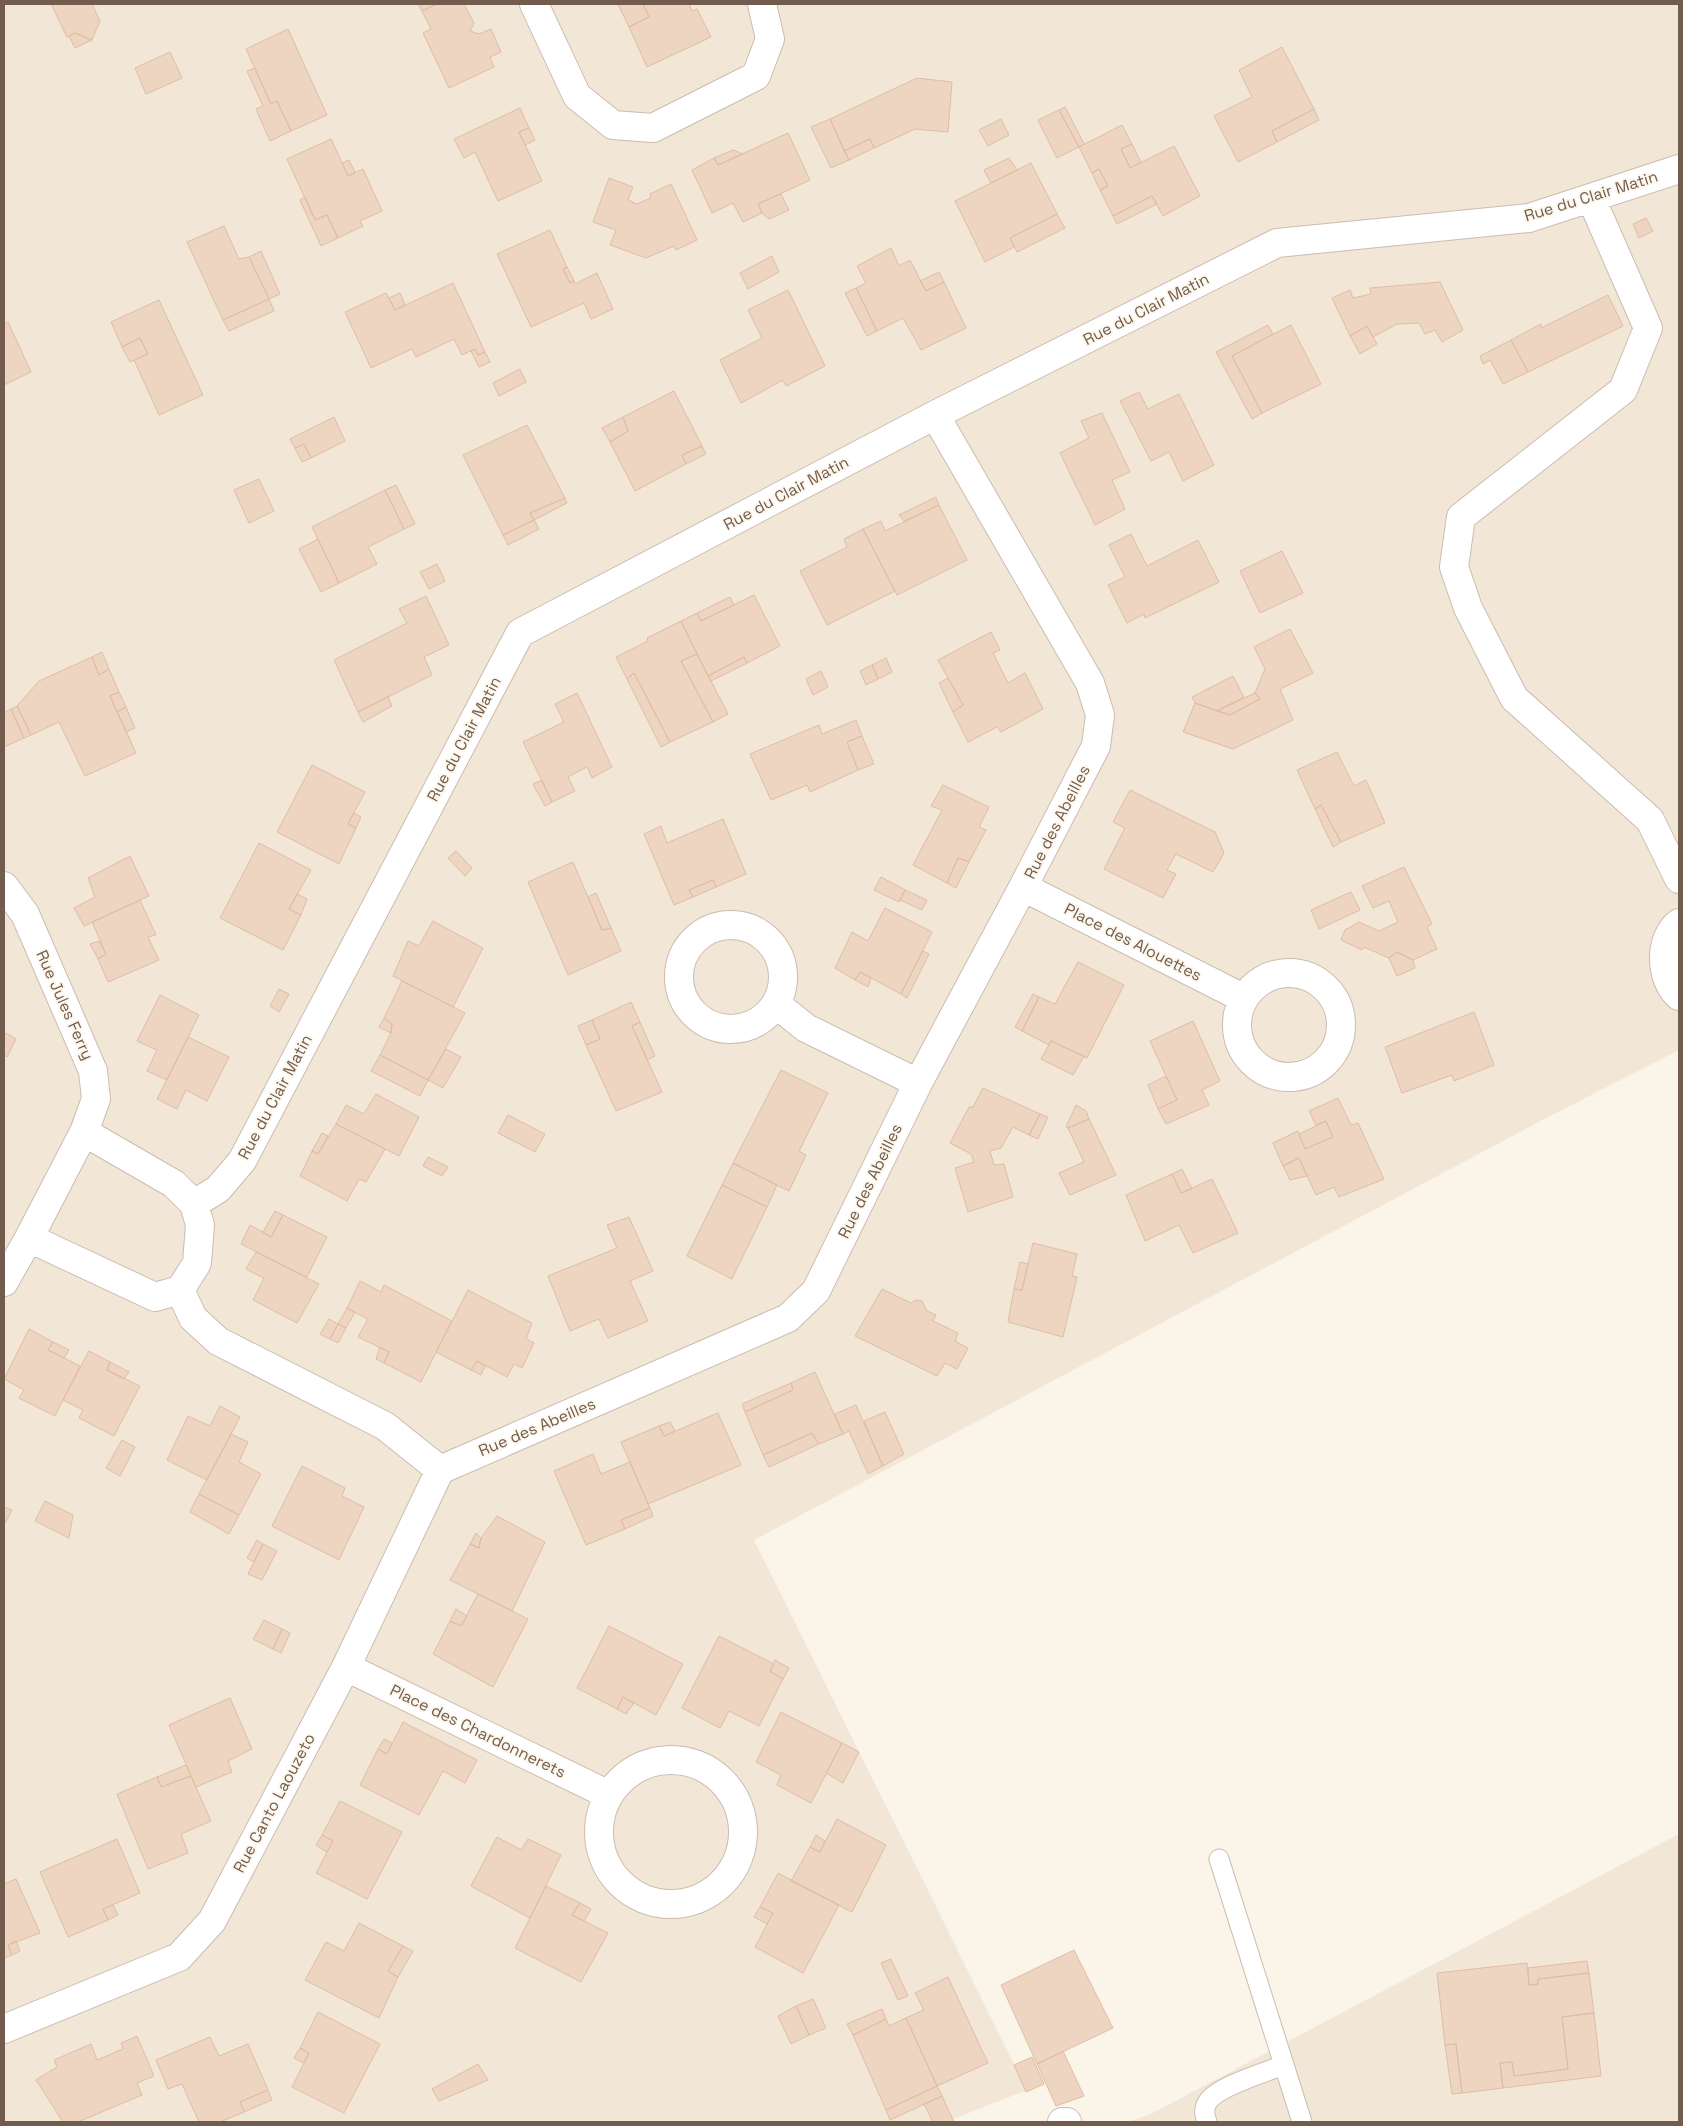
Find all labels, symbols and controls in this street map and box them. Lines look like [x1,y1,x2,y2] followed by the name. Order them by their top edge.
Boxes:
[1522,166,1660,226] street label: Rue du Clair Matin
[1079,268,1213,350] street label: Rue du Clair Matin
[720,451,852,535] street label: Rue du Clair Matin
[422,673,506,805] street label: Rue du Clair Matin
[1019,761,1095,883] street label: Rue des Abeilles
[1061,898,1205,986] street label: Place des Alouettes
[31,947,99,1063] street label: Rue Jules Ferry
[233,1031,317,1163] street label: Rue du Clair Matin
[833,1120,907,1242] street label: Rue des Abeilles
[475,1393,599,1461] street label: Rue des Abeilles
[387,1679,569,1783] street label: Place des Chardonnerets
[228,1730,320,1876] street label: Rue Canto Laouzeto

